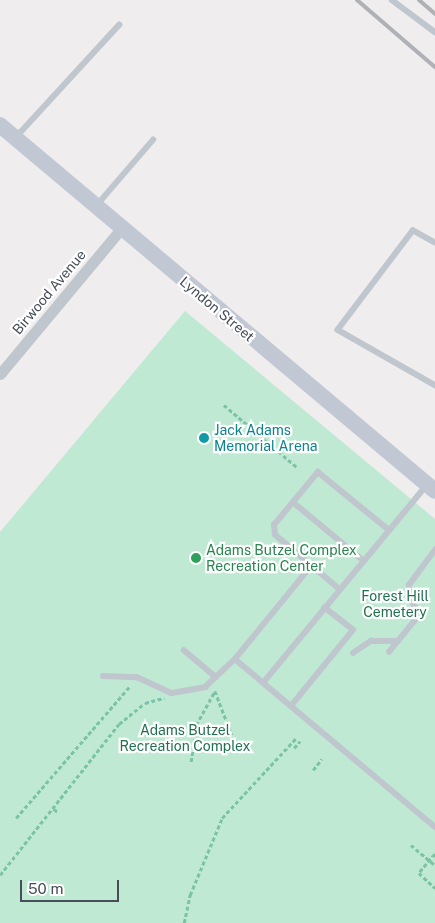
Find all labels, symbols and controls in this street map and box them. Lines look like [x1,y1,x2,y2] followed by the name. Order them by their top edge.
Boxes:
[9,246,89,338] street label: Birwood Avenue
[176,273,258,345] street label: Lyndon Street
[214,422,318,454] place label: Jack Adams Memorial Arena
[198,432,210,444] marker: Jack Adams Memorial Arena
[206,542,357,574] place label: Adams Butzel Complex Recreation Center
[190,552,202,564] marker: Adams Butzel Complex Recreation Center
[361,588,429,620] park label: Forest Hill Cemetery
[120,722,250,754] park label: Adams Butzel Recreation Complex
[22,870,121,902] scale bar
[28,880,63,897] text: 50 m

